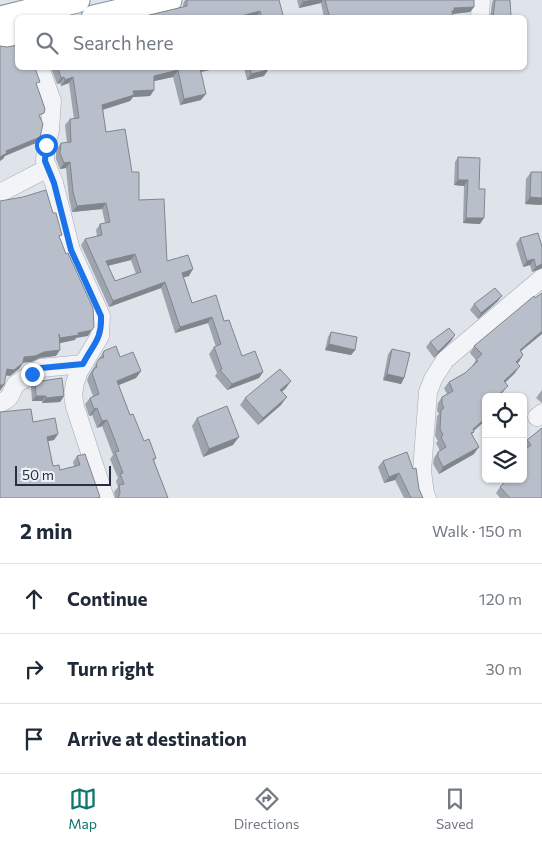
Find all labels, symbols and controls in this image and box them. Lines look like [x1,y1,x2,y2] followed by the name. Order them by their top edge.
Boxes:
[15,15,527,70] search box
[33,29,61,57] icon: search
[73,31,173,54] text: Search here
[35,134,58,157] route start
[21,363,44,386] route end
[482,393,527,483] map controls
[482,393,527,438] button: locate
[482,438,527,483] button: layers
[15,463,111,486] scale bar
[22,466,54,483] text: 50 m
[20,518,72,543] text: 2 min
[432,521,522,540] text: Walk · 150 m
[20,585,48,613] icon: ahead
[67,587,147,610] text: Continue
[479,589,522,608] text: 120 m
[20,655,48,683] icon: right
[67,657,154,680] text: Turn right
[485,659,522,678] text: 30 m
[20,725,48,753] icon: arrive
[67,727,247,750] text: Arrive at destination
[68,785,97,832] tab: Map
[234,785,299,832] tab: Directions
[436,785,474,832] tab: Saved

